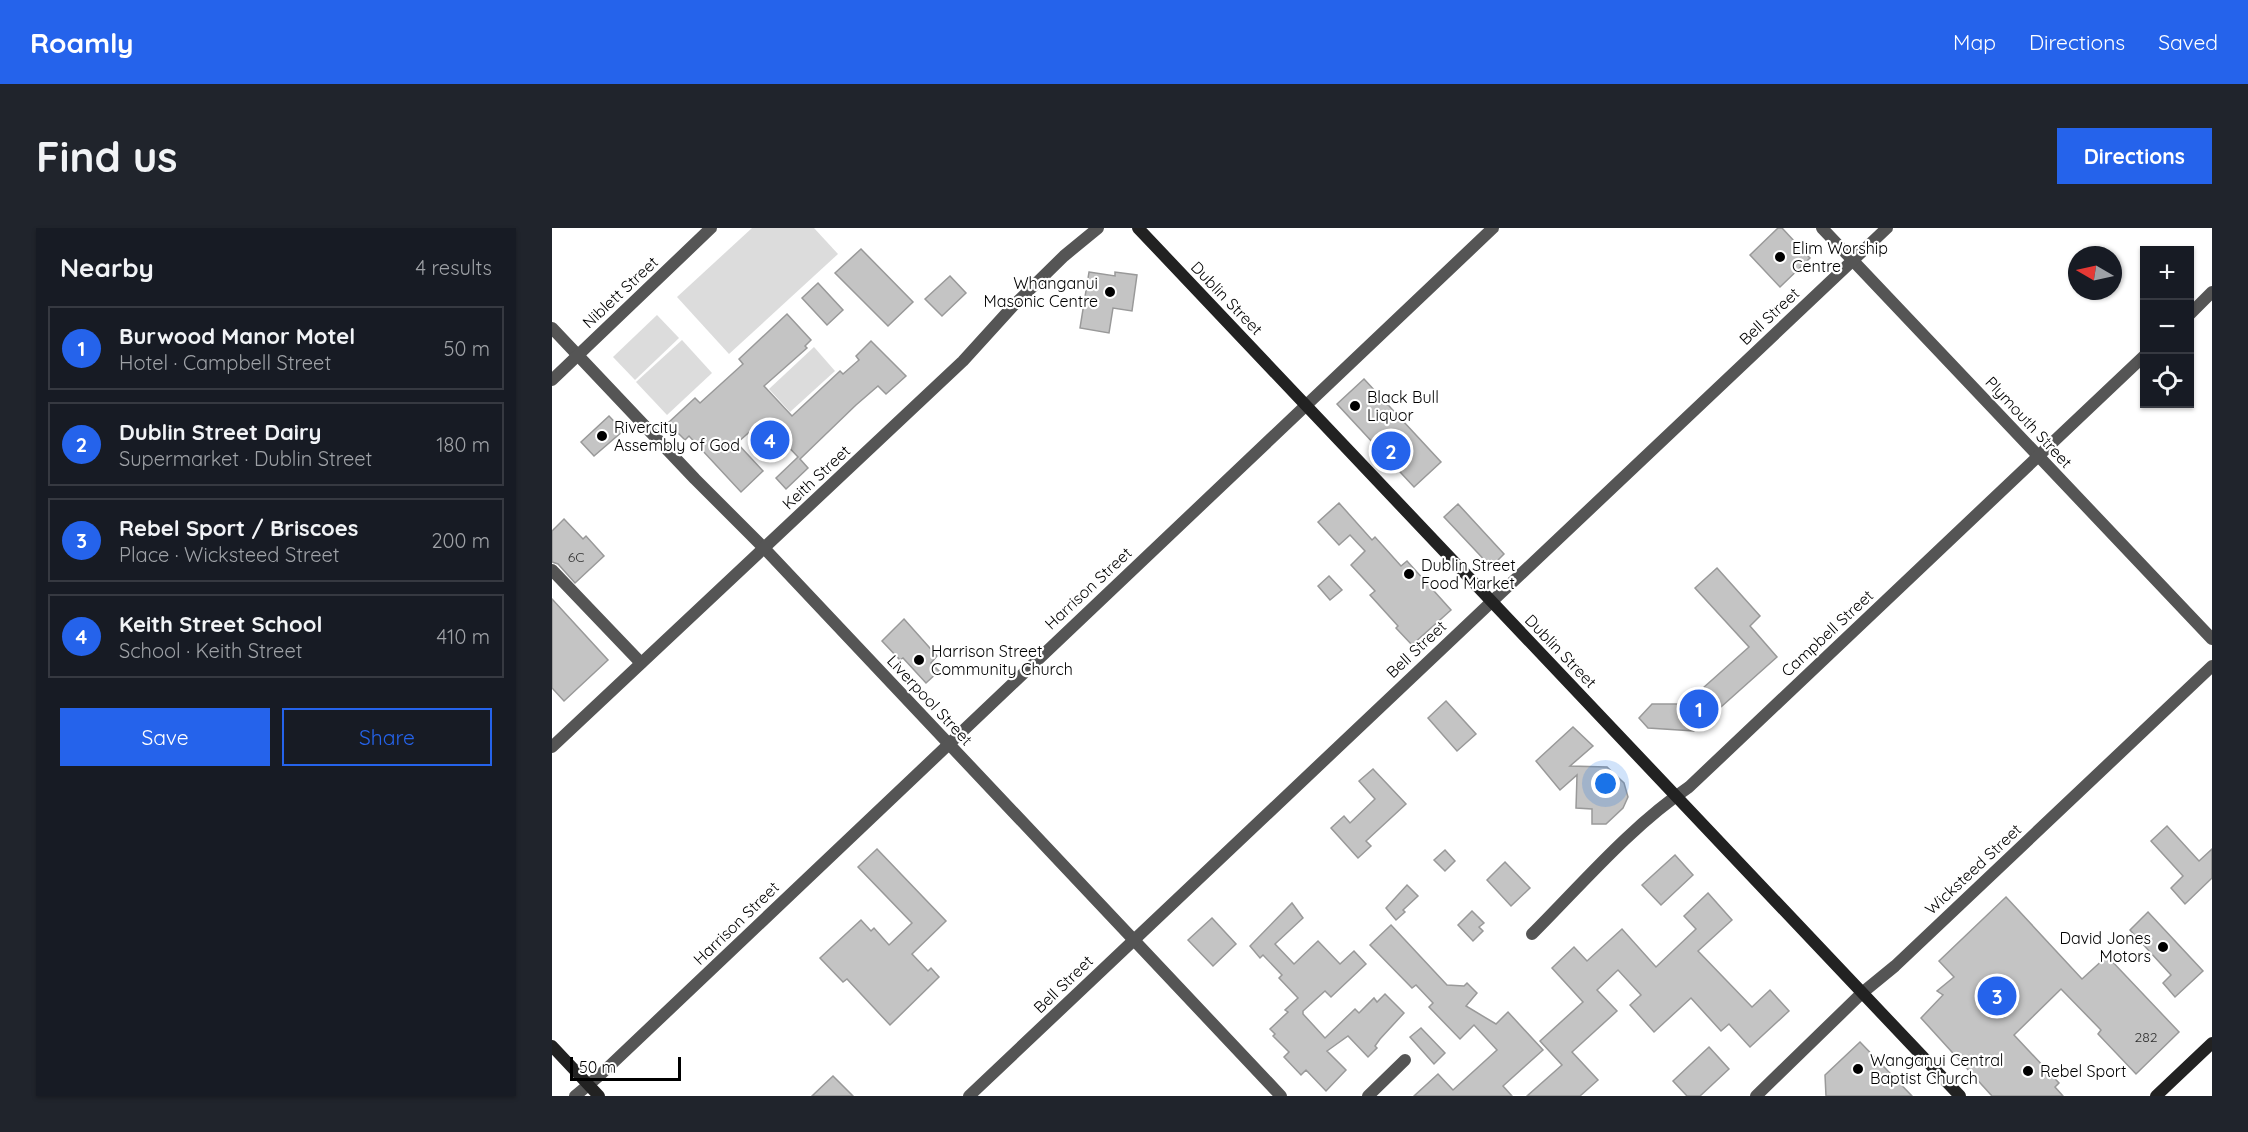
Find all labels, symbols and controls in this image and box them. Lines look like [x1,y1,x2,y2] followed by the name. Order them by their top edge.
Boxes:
[30,25,134,60] text: Roamly
[1953,29,1996,55] text: Map
[2029,29,2125,55] text: Directions
[2158,29,2218,55] text: Saved
[2057,128,2212,184] button: Directions
[36,130,178,183] text: Find us
[1792,238,1888,276] place label: Elim Worship Centre
[2068,246,2122,300] north arrow
[2140,246,2194,408] map controls
[2140,246,2194,300] button: +
[1773,250,1787,264] marker: Elim Worship Centre
[60,251,154,284] text: Nearby
[578,252,662,332] street label: Niblett Street
[416,255,492,280] text: 4 results
[1187,257,1267,339] street label: Dublin Street
[984,273,1098,311] place label: Whanganui Masonic Centre
[1735,283,1803,349] street label: Bell Street
[1103,285,1117,299] marker: Whanganui Masonic Centre
[2140,300,2194,354] button: −
[119,322,355,350] text: Burwood Manor Motel
[78,336,85,361] text: 1
[444,336,490,361] text: 50 m
[119,350,331,375] text: Hotel · Campbell Street
[2140,354,2194,408] button: locate
[1981,372,2077,472] street label: Plymouth Street
[1367,387,1439,425] place label: Black Bull Liquor
[1348,399,1362,413] marker: Black Bull Liquor
[614,417,740,455] place label: Rivercity Assembly of God
[119,418,321,446] text: Dublin Street Dairy
[750,418,790,462] pin: 4
[1372,428,1410,474] pin: 2
[595,429,609,443] marker: Rivercity Assembly of God
[76,432,87,457] text: 2
[436,432,490,457] text: 180 m
[778,441,854,513] street label: Keith Street
[119,446,372,471] text: Supermarket · Dublin Street
[119,514,358,542] text: Rebel Sport / Briscoes
[76,528,87,553] text: 3
[431,528,490,553] text: 200 m
[119,542,340,567] text: Place · Wicksteed Street
[1040,543,1136,633] street label: Harrison Street
[568,548,584,566] house number: 6C
[1421,555,1516,593] place label: Dublin Street Food Market
[1402,567,1416,581] marker: Dublin Street Food Market
[1777,585,1877,681] street label: Campbell Street
[119,610,322,638] text: Keith Street School
[1521,610,1601,692] street label: Dublin Street
[1382,616,1450,682] street label: Bell Street
[76,624,87,649] text: 4
[437,624,490,649] text: 410 m
[119,638,302,663] text: School · Keith Street
[931,641,1073,679] place label: Harrison Street Community Church
[883,651,977,749] street label: Liverpool Street
[912,653,926,667] marker: Harrison Street Community Church
[1680,686,1718,732] pin: 1
[60,708,270,766] button: Save
[282,708,492,766] button: Share
[1591,769,1620,798] your location
[1921,819,2025,919] street label: Wicksteed Street
[689,877,783,969] street label: Harrison Street
[2059,928,2151,966] place label: David Jones Motors
[2156,940,2170,954] marker: David Jones Motors
[1029,951,1097,1017] street label: Bell Street
[1978,974,2016,1018] pin: 3
[2134,1028,2158,1046] house number: 282
[1870,1050,2004,1088] place label: Wanganui Central Baptist Church
[570,1054,681,1082] scale bar
[579,1057,616,1077] text: 50 m
[2040,1061,2126,1081] place label: Rebel Sport
[1851,1062,1865,1076] marker: Wanganui Central Baptist Church
[2021,1064,2035,1078] marker: Rebel Sport

